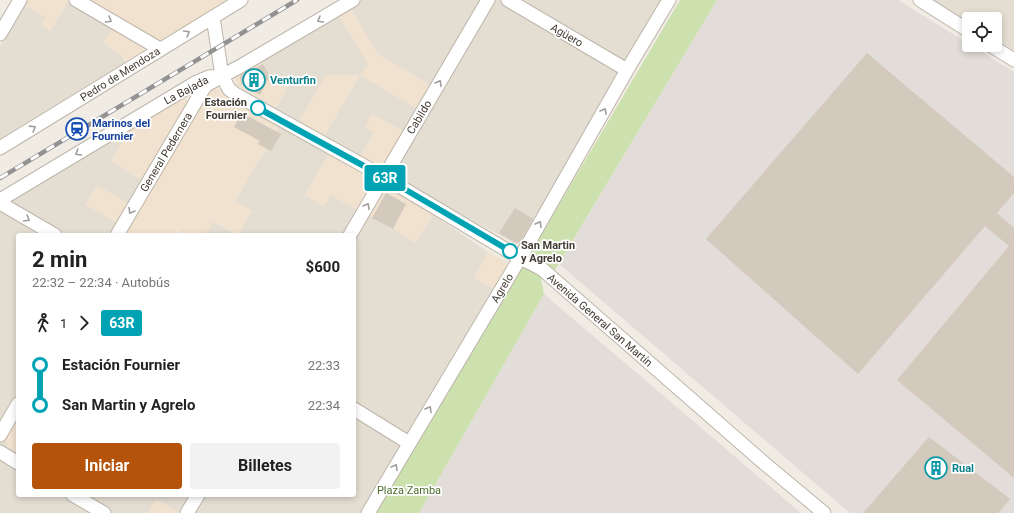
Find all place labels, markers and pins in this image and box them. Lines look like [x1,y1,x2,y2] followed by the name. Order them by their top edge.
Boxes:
[241,67,267,93] building icon: Venturfin
[270,74,316,87] place label: Venturfin
[205,96,247,122] place label: Estación Fournier
[250,100,266,116] marker: Estación Fournier
[64,116,90,142] station icon: Marinos del Fournier
[92,117,150,143] place label: Marinos del Fournier
[521,239,575,265] place label: San Martin y Agrelo
[502,243,518,259] marker: San Martin y Agrelo
[923,455,949,481] building icon: Rual
[952,462,974,475] place label: Rual

